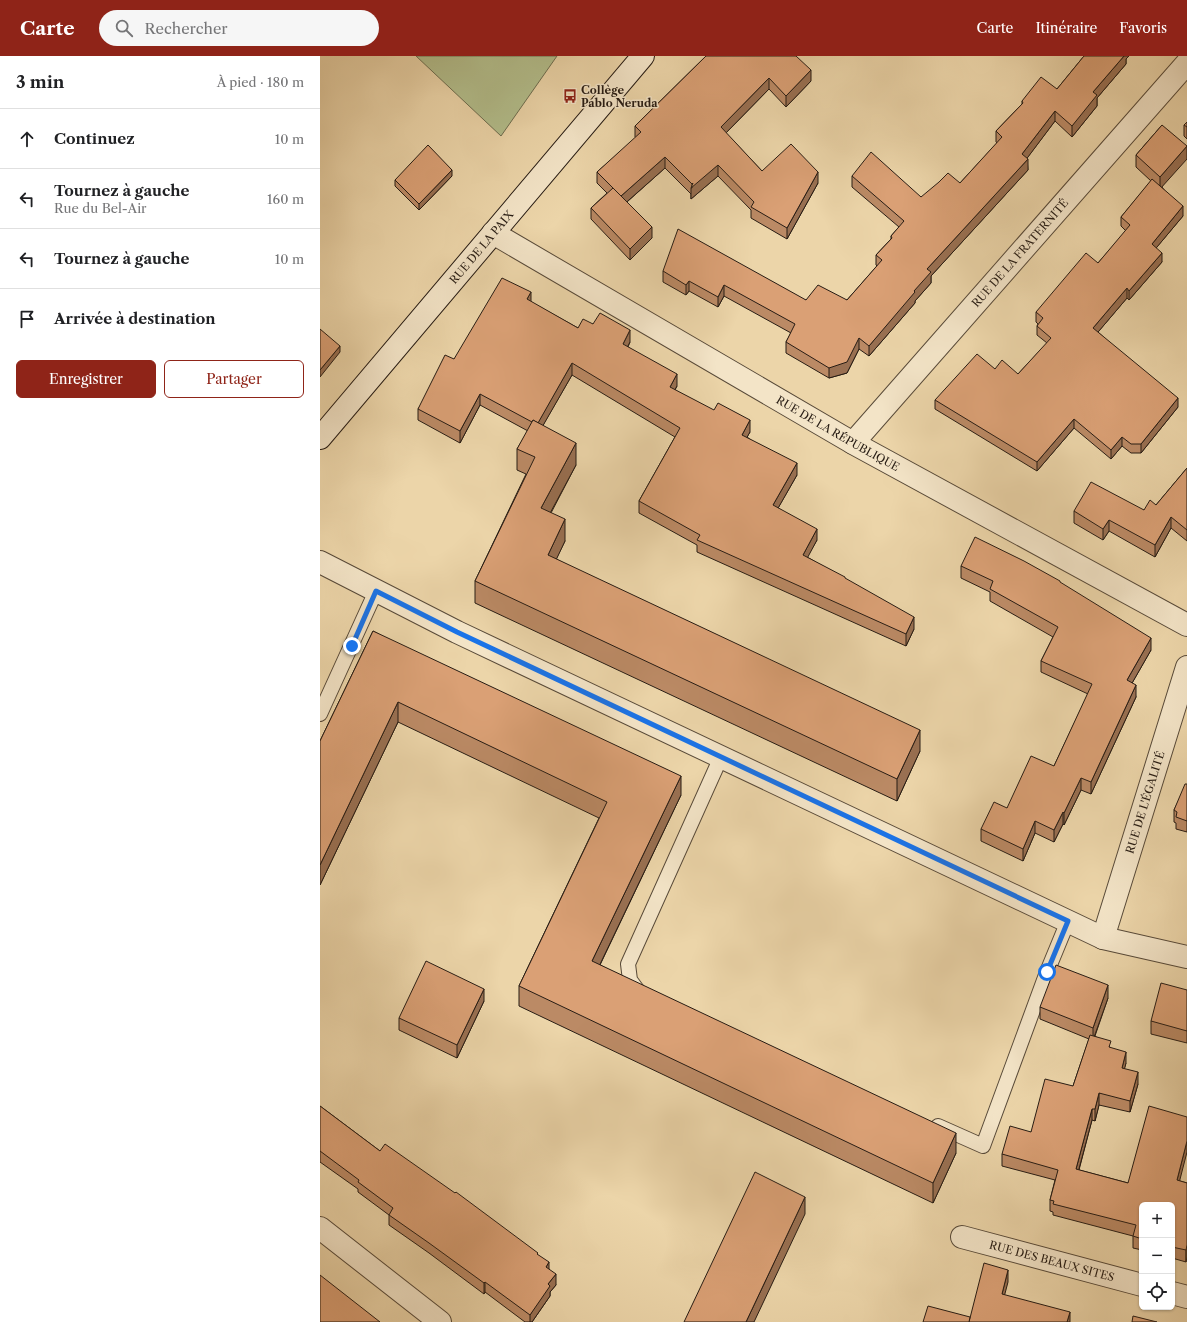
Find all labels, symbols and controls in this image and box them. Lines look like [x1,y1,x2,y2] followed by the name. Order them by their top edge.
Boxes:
[99,10,379,46] search box
[20,17,75,40] text: Carte
[113,17,135,39] icon: search
[145,19,228,38] text: Rechercher
[977,19,1013,37] text: Carte
[1035,19,1097,37] text: Itinéraire
[1119,19,1167,37] text: Favoris
[16,72,65,92] text: 3 min
[217,74,304,90] text: À pied · 180 m
[581,83,658,110] place label: Collège Pablo Neruda
[562,88,578,104] bus stop icon: Collège Pablo Neruda
[16,128,38,150] icon: ahead
[54,129,135,148] text: Continuez
[275,131,304,147] text: 10 m
[54,181,190,200] text: Tournez à gauche
[16,188,38,210] icon: left
[267,191,304,207] text: 160 m
[969,196,1072,310] street label: RUE DE LA FRATERNITÉ
[54,200,147,216] text: Rue du Bel-Air
[446,207,517,287] street label: RUE DE LA PAIX
[16,248,38,270] icon: left
[54,249,190,268] text: Tournez à gauche
[275,251,304,267] text: 10 m
[16,308,38,330] icon: arrive
[54,309,216,328] text: Arrivée à destination
[16,360,156,398] button: Enregistrer
[164,360,304,398] button: Partager
[774,393,902,474] street label: RUE DE LA RÉPUBLIQUE
[343,637,361,655] route end
[1123,749,1168,855] street label: RUE DE L'ÉGALITÉ
[1038,963,1056,981] route start
[1139,1202,1175,1310] map controls
[1139,1202,1175,1238] button: +
[988,1238,1116,1284] street label: RUE DES BEAUX SITES
[1139,1238,1175,1274] button: −
[1139,1274,1175,1310] button: locate

